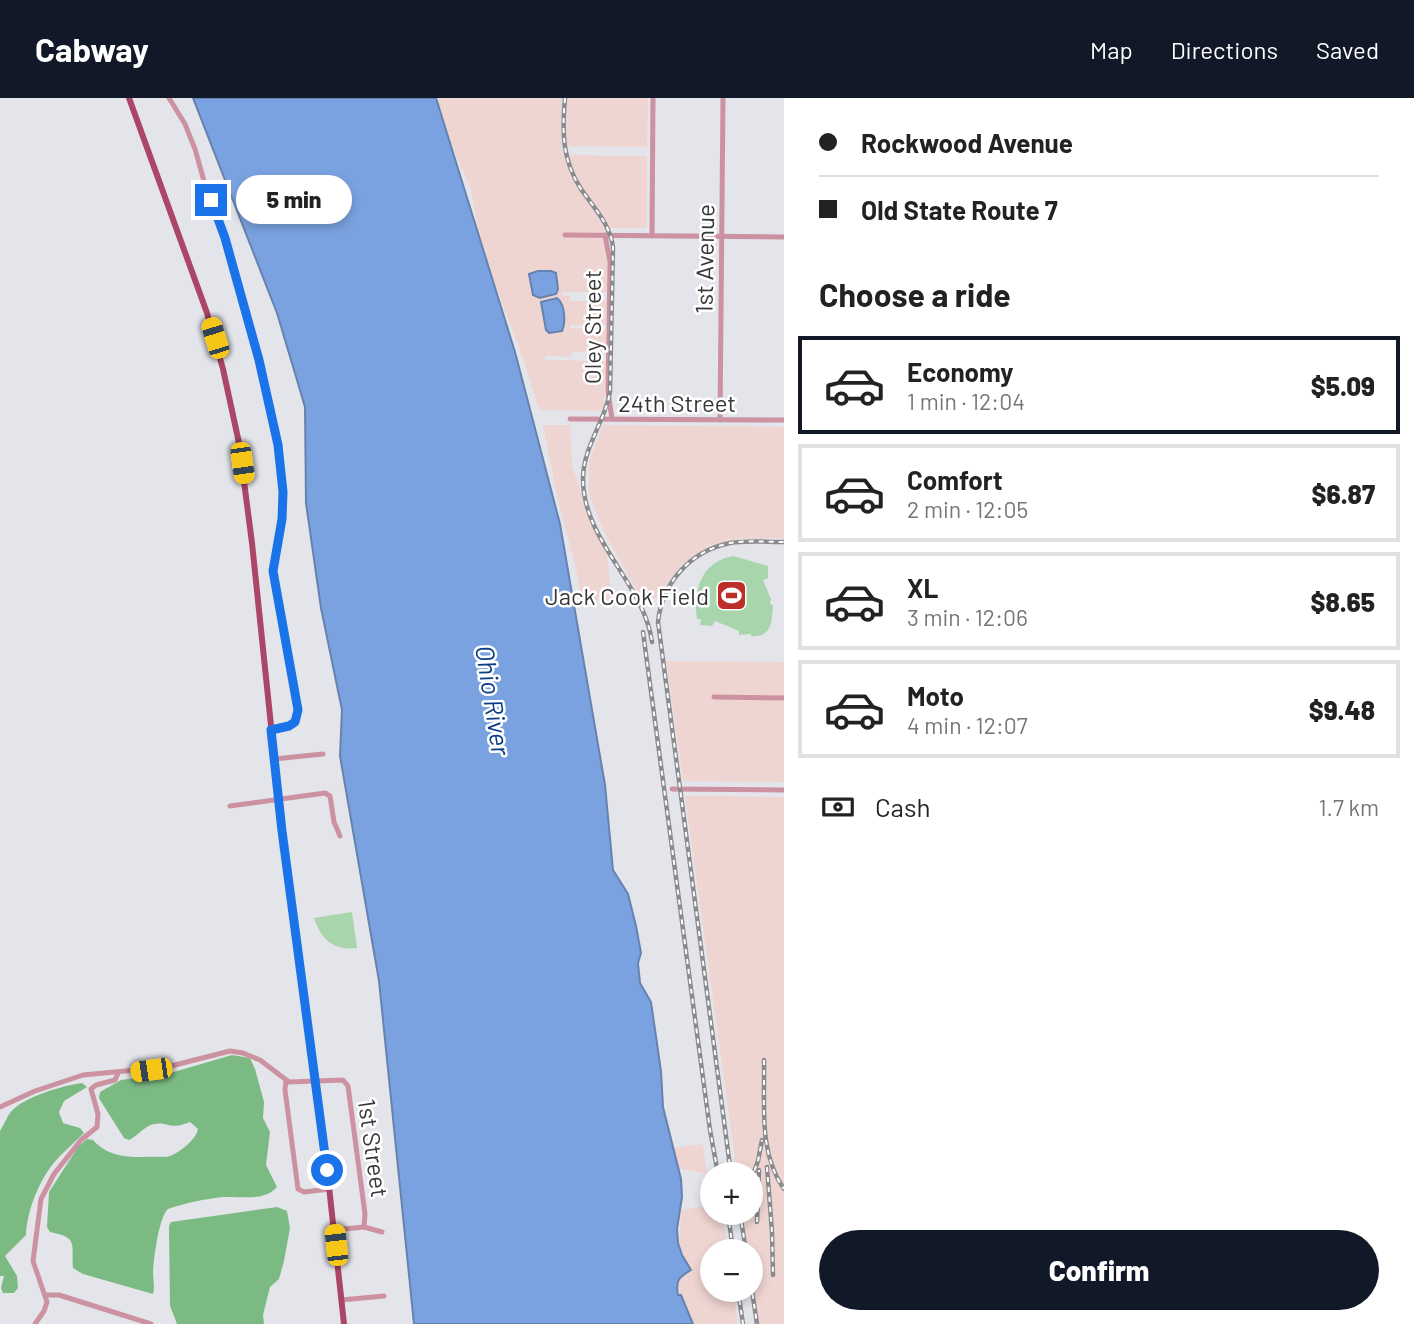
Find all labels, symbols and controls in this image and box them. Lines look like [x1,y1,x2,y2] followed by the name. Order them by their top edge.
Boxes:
[35,29,149,69] text: Cabway
[1090,35,1133,64] text: Map
[1171,35,1278,64] text: Directions
[1316,35,1379,64] text: Saved
[861,127,1073,158] text: Rockwood Avenue
[235,176,351,224] callout: 5 min
[195,184,227,216] route end
[267,185,322,213] text: 5 min
[861,194,1058,225] text: Old State Route 7
[689,204,719,314] street label: 1st Avenue
[577,270,606,384] street label: Oley Street
[819,275,1011,313] text: Choose a ride
[199,315,232,361] car
[823,354,886,417] icon: car
[907,356,1013,387] text: Economy
[1311,370,1375,401] text: $5.09
[907,387,1025,415] text: 1 min · 12:04
[618,388,736,417] street label: 24th Street
[229,441,256,485] car
[823,462,886,525] icon: car
[907,464,1003,495] text: Comfort
[1312,478,1375,509] text: $6.87
[907,495,1028,523] text: 2 min · 12:05
[823,570,886,633] icon: car
[907,572,938,603] text: XL
[715,578,749,612] sports icon: Jack Cook Field
[545,581,709,610] place label: Jack Cook Field
[1310,586,1375,617] text: $8.65
[907,603,1028,631] text: 3 min · 12:06
[470,643,518,758] water label: Ohio River
[823,678,886,741] icon: car
[907,680,964,711] text: Moto
[1309,694,1375,725] text: $9.48
[907,711,1028,739] text: 4 min · 12:07
[819,788,857,826] icon: cash
[875,791,930,822] text: Cash
[1319,793,1379,821] text: 1.7 km
[129,1057,174,1083] car
[353,1097,395,1199] street label: 1st Street
[311,1154,343,1186] route start
[700,1162,763,1302] map controls
[700,1162,763,1225] button: +
[324,1223,349,1267] car
[819,1230,1379,1310] button: Confirm
[700,1239,763,1302] button: −

